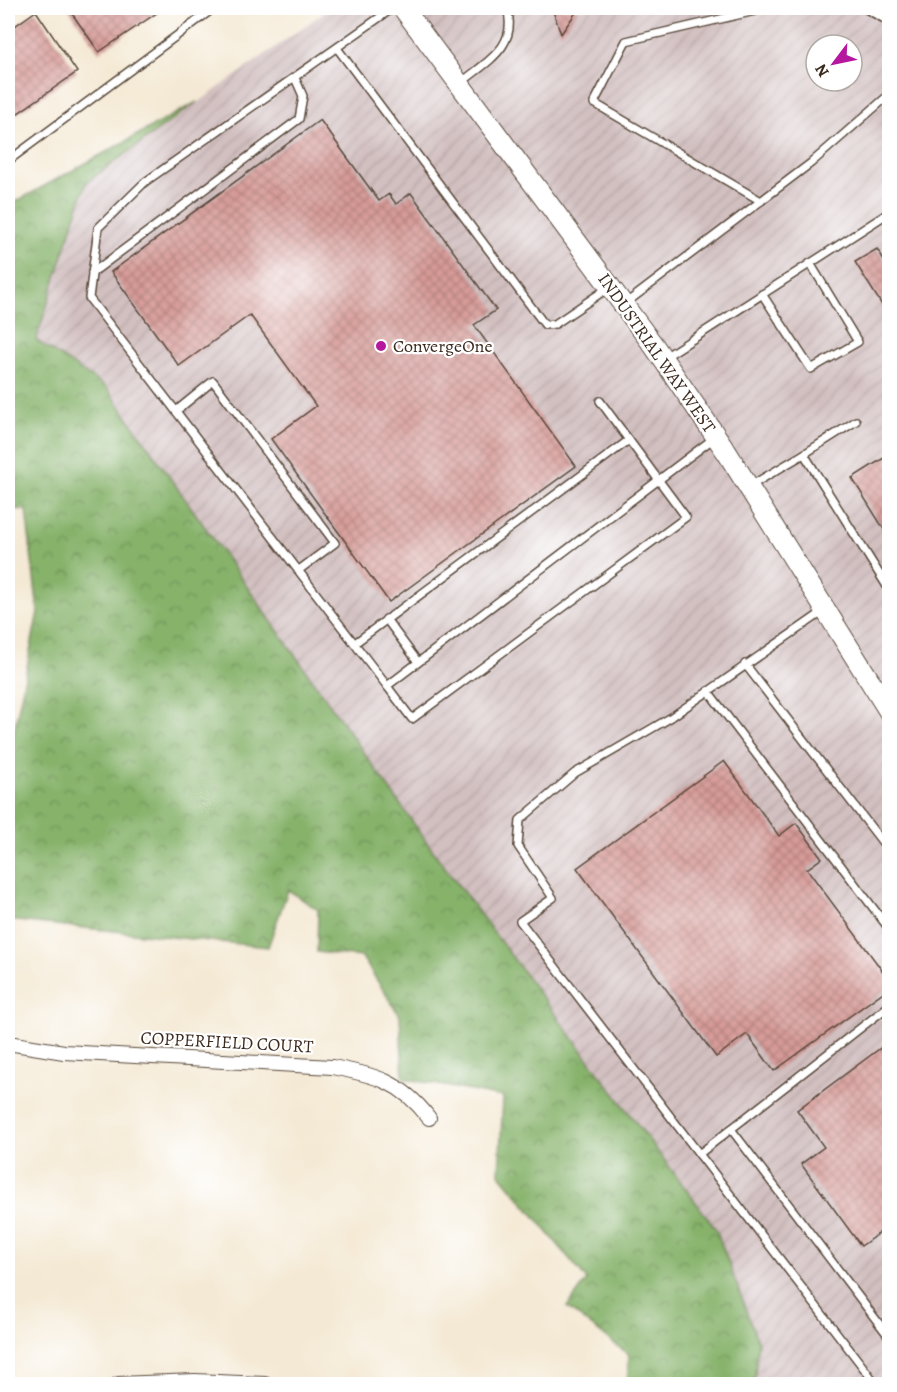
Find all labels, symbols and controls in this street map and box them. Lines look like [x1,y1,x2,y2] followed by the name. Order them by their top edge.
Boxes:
[804,33,864,93] north arrow
[810,59,835,81] text: N
[593,268,721,438] street label: INDUSTRIAL WAY WEST
[393,334,493,358] place label: ConvergeOne
[374,339,388,353] marker: ConvergeOne
[140,1025,314,1059] street label: COPPERFIELD COURT

